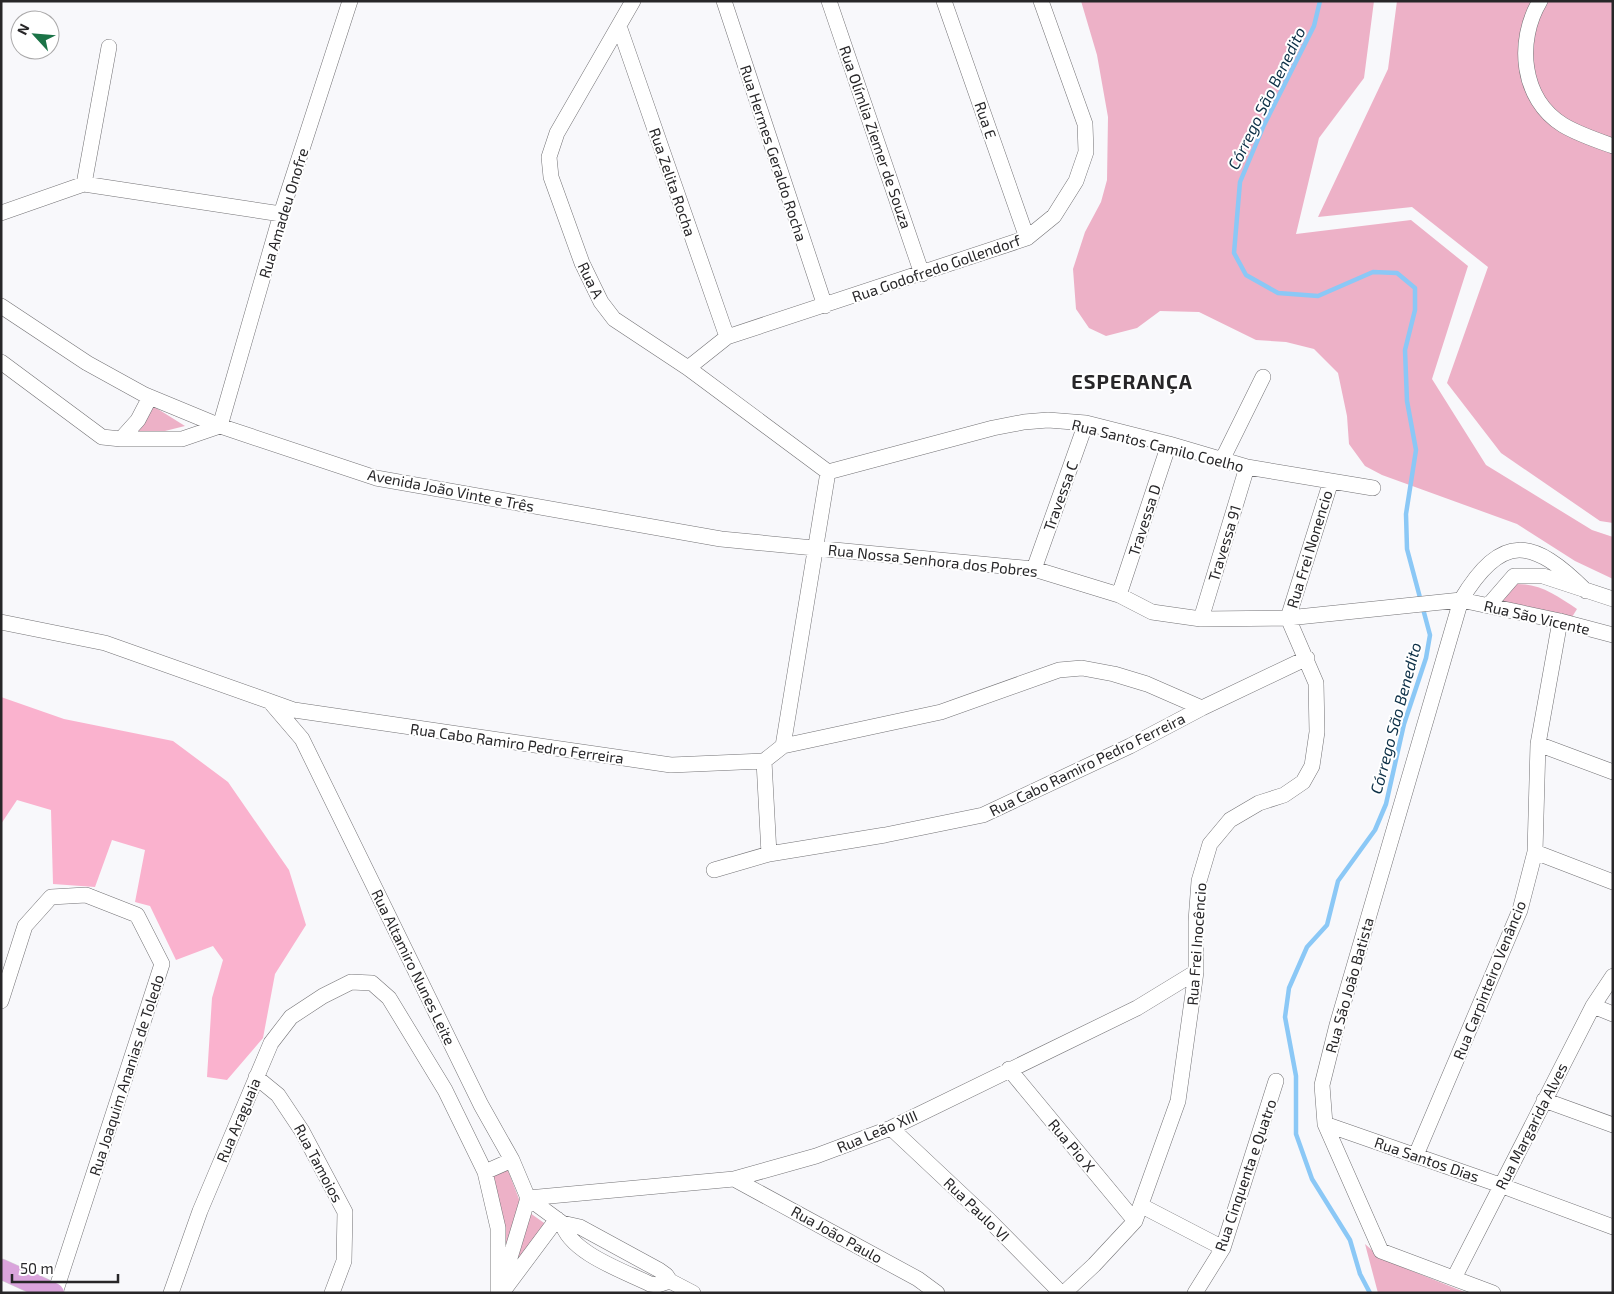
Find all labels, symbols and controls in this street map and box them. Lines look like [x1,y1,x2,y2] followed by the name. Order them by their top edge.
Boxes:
[10,10,60,60] north arrow
[13,21,33,37] text: N
[1223,24,1309,172] water label: Córrego São Benedito
[836,43,916,231] street label: Rua Olímlia Ziemer de Souza
[737,63,811,243] street label: Rua Hermes Geraldo Rocha
[971,99,1001,141] street label: Rua E
[646,125,700,239] street label: Rua Zelita Rocha
[255,146,311,280] street label: Rua Amadeu Onofre
[849,231,1023,305] street label: Rua Godofredo Gollendorf
[574,259,608,302] street label: Rua A
[1071,369,1193,394] district label: ESPERANÇA
[1070,415,1246,475] street label: Rua Santos Camilo Coelho
[1039,458,1081,533] street label: Travessa C
[366,465,536,515] street label: Avenida João Vinte e Três
[1124,482,1164,558] street label: Travessa D
[1283,488,1335,610] street label: Rua Frei Nonencio
[1204,503,1244,583] street label: Travessa 91
[827,540,1039,580] street label: Rua Nossa Senhora dos Pobres
[1482,596,1592,638] street label: Rua São Vicente
[1366,640,1424,796] water label: Córrego São Benedito
[986,709,1188,819] street label: Rua Cabo Ramiro Pedro Ferreira
[409,719,625,767] street label: Rua Cabo Ramiro Pedro Ferreira
[1183,882,1209,1006] street label: Rua Frei Inocêncio
[368,886,460,1048] street label: Rua Altamiro Nunes Leite
[1449,898,1529,1062] street label: Rua Carpinteiro Venâncio
[1321,915,1377,1055] street label: Rua São João Batista
[85,972,167,1178] street label: Rua Joaquim Ananias de Toledo
[1491,1060,1571,1192] street label: Rua Margarida Alves
[212,1075,264,1165] street label: Rua Araguaia
[1210,1097,1280,1254] street label: Rua Cinquenta e Quatro
[834,1106,920,1156] street label: Rua Leão XIII
[1045,1115,1099,1175] street label: Rua Pio X
[291,1121,347,1205] street label: Rua Tamoios
[1372,1133,1482,1185] street label: Rua Santos Dias
[941,1173,1013,1245] street label: Rua Paulo VI
[788,1202,886,1266] street label: Rua João Paulo
[12,1252,119,1284] scale bar
[20,1259,54,1277] text: 50 m

